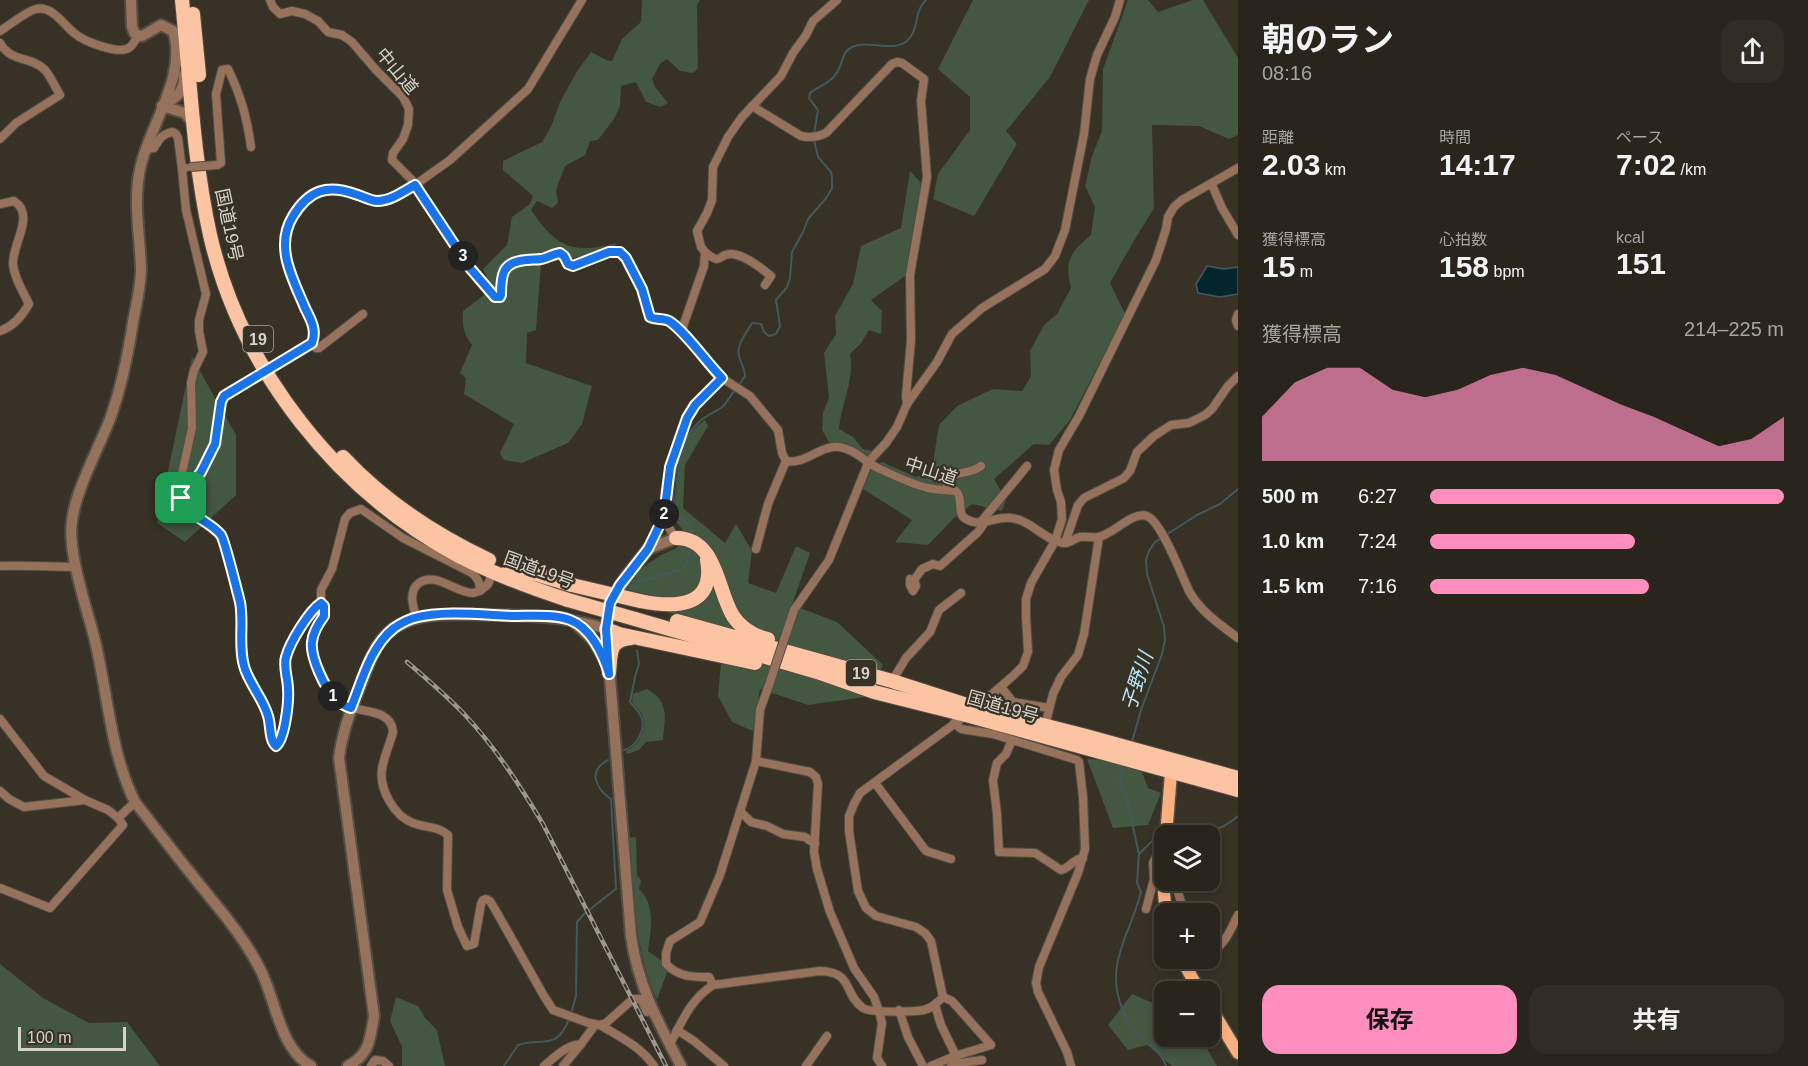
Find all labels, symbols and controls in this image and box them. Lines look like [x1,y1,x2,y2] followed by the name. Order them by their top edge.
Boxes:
[1721,20,1784,83] button: share
[1262,21,1394,58] text: 朝のラン
[372,44,422,98] street label: 中山道
[1262,62,1312,84] text: 08:16
[1262,129,1294,146] text: 距離
[1439,129,1471,146] text: 時間
[1616,129,1663,146] text: ペース
[1262,148,1320,181] text: 2.03
[1439,148,1516,181] text: 14:17
[1616,148,1676,181] text: 7:02
[1320,161,1346,178] text: km
[1676,161,1706,178] text: /km
[212,187,246,263] street label: 国道19号
[1616,229,1644,246] text: kcal
[1262,231,1326,248] text: 獲得標高
[1439,231,1487,248] text: 心拍数
[448,241,478,271] pin: 3
[459,247,467,264] text: 3
[1616,247,1666,280] text: 151
[1262,250,1295,283] text: 15
[1439,250,1489,283] text: 158
[1295,263,1313,280] text: m
[1489,263,1525,280] text: bpm
[1684,318,1784,340] text: 214–225 m
[1262,323,1342,345] text: 獲得標高
[243,326,273,352] road number: 19
[902,453,960,489] street label: 中山道
[155,472,206,523] pin
[164,481,197,514] icon: arrive
[1262,485,1319,507] text: 500 m
[1358,485,1397,507] text: 6:27
[649,499,679,529] pin: 2
[660,505,668,522] text: 2
[1262,530,1324,552] text: 1.0 km
[1358,530,1397,552] text: 7:24
[501,548,577,592] street label: 国道19号
[1262,575,1324,597] text: 1.5 km
[1358,575,1397,597] text: 7:16
[1117,647,1157,713] water label: 子野川
[846,660,876,686] road number: 19
[318,681,348,711] pin: 1
[329,687,337,704] text: 1
[965,687,1041,727] street label: 国道19号
[1154,825,1220,1047] map controls
[1154,825,1220,891] button: layers
[1154,903,1220,969] button: +
[1154,981,1220,1047] button: −
[1262,985,1517,1054] button: 保存
[1529,985,1784,1054] button: 共有
[18,1024,126,1052] scale bar
[27,1029,71,1046] text: 100 m

